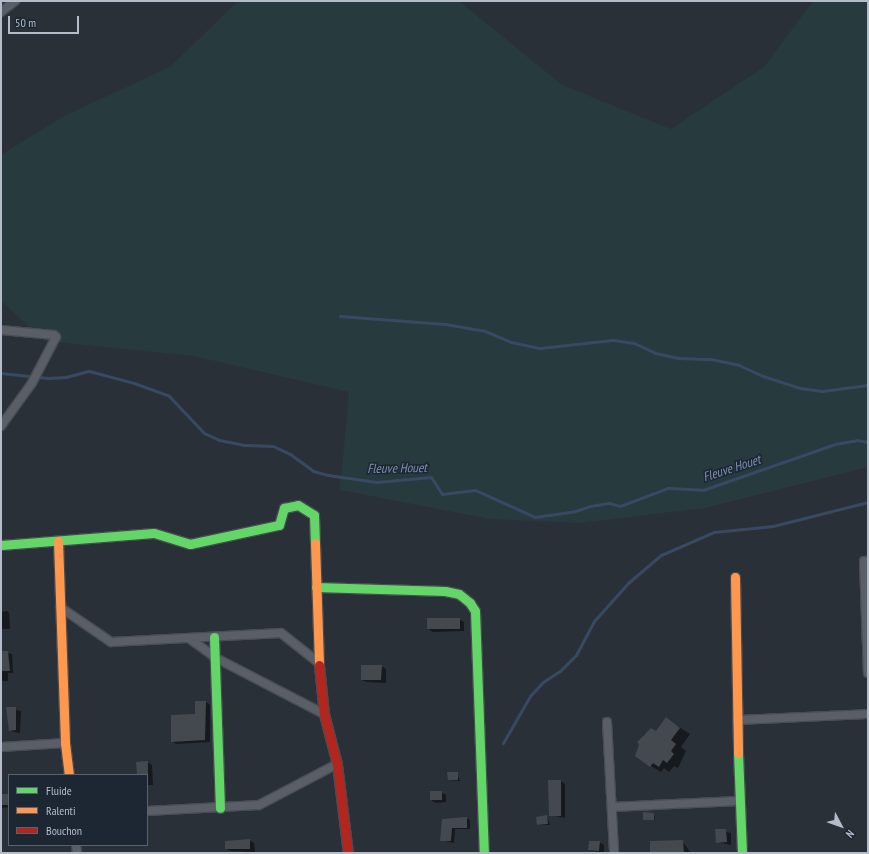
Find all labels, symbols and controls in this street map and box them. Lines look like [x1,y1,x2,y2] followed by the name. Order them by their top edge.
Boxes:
[10,8,81,34] scale bar
[15,15,36,30] text: 50 m
[701,452,763,486] water label: Fleuve Houet
[367,461,427,477] water label: Fleuve Houet
[8,774,148,846] legend
[46,783,72,798] text: Fluide
[46,803,75,818] text: Ralenti
[821,806,861,846] north arrow
[46,823,82,838] text: Bouchon
[843,827,857,841] text: N

